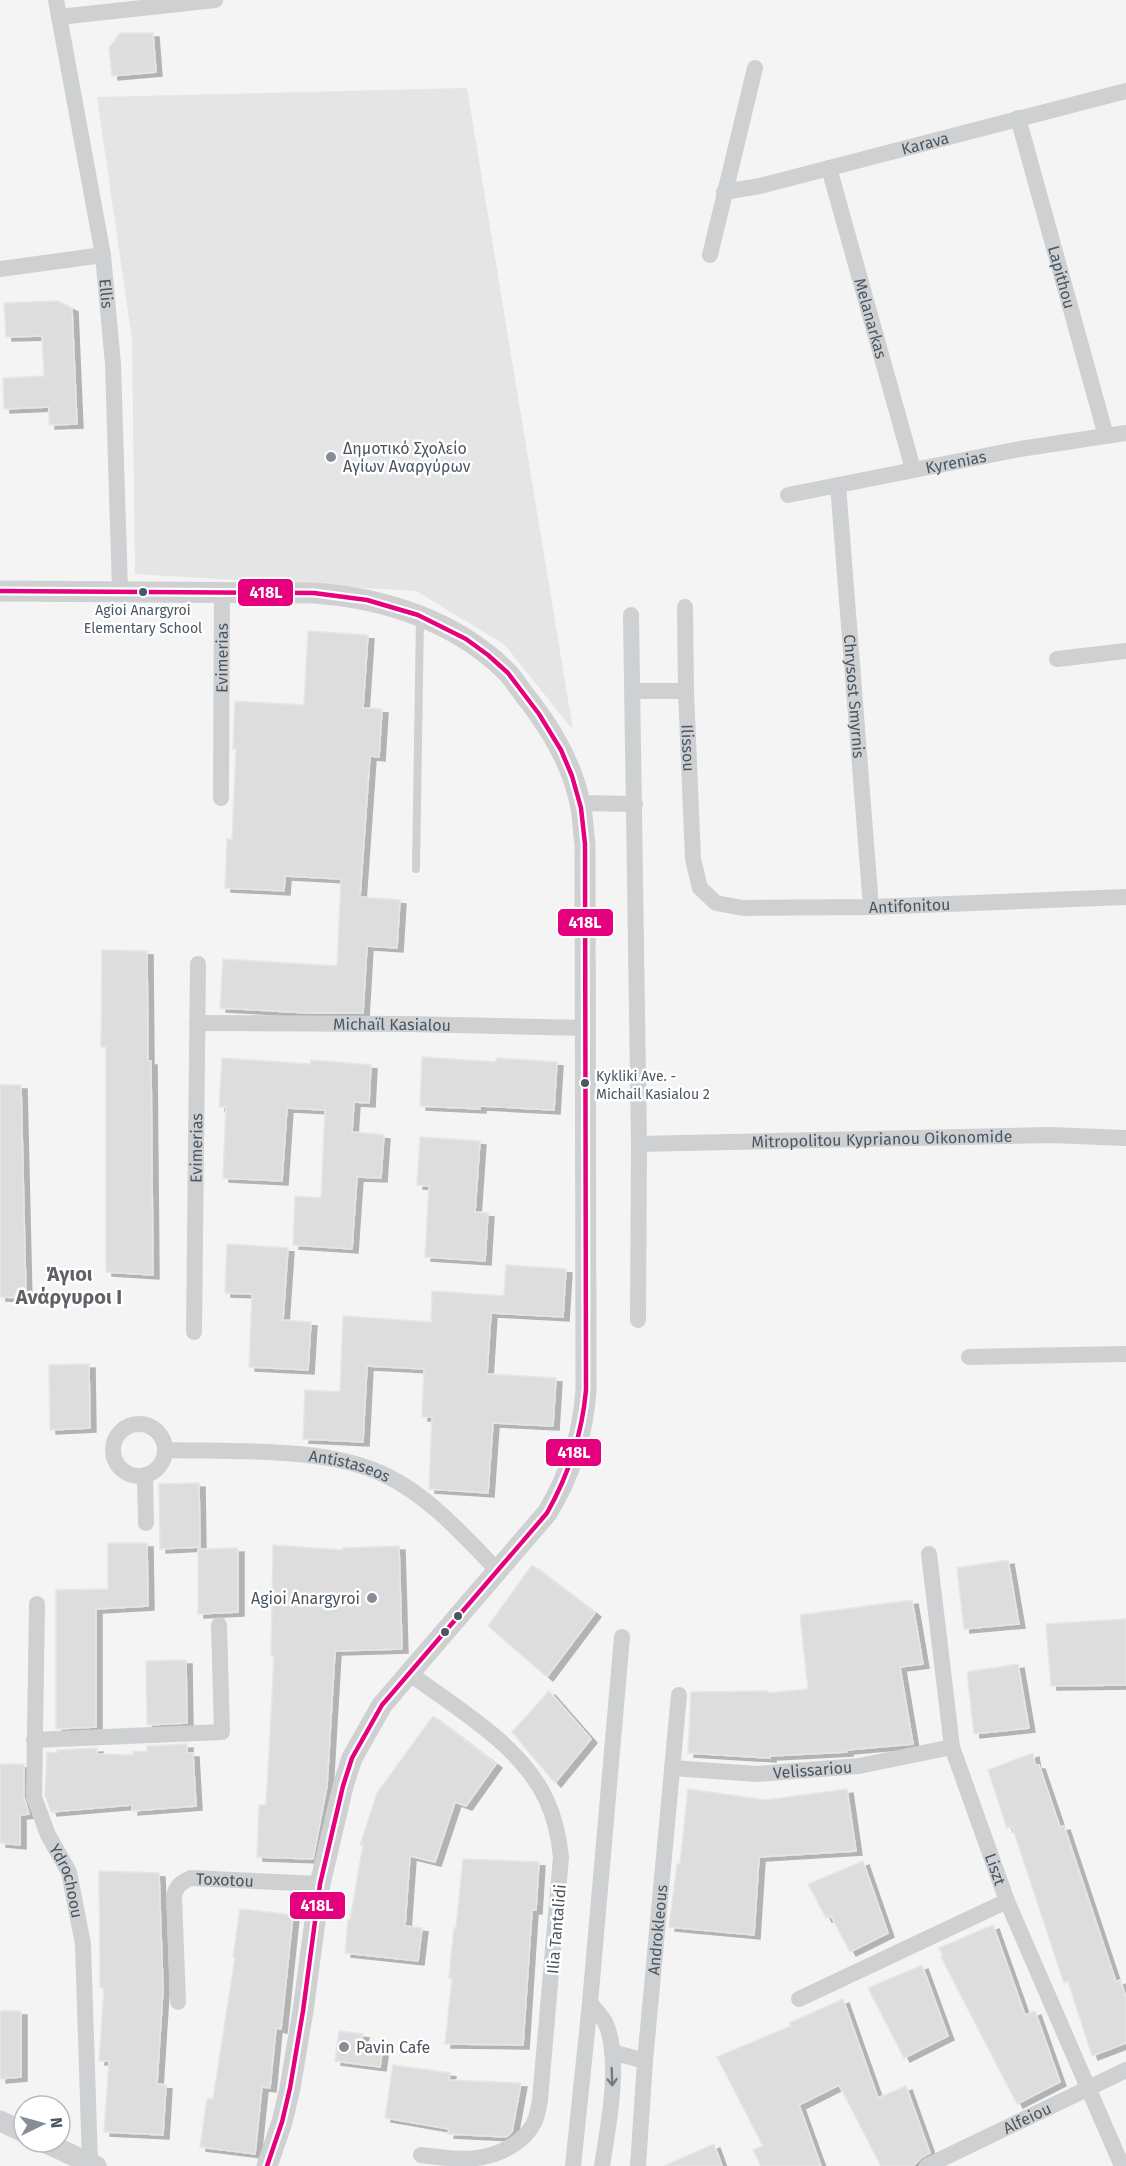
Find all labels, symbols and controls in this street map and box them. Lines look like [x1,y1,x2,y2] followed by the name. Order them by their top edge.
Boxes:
[899,128,951,159] street label: Karava
[1044,244,1079,311] street label: Lapithou
[850,276,891,361] street label: Melanarkas
[95,278,117,309] street label: Ellis
[343,439,471,476] place label: Δημοτικό Σχολείο Αγίων Αναργύρων
[924,447,988,478] street label: Kyrenias
[324,450,338,464] marker: Δημοτικό Σχολείο Αγίων Αναργύρων
[237,578,294,607] line badge: 418L
[250,583,282,602] text: 418L
[137,586,149,598] marker: Agioi Anargyroi Elementary School
[84,602,202,637] place label: Agioi Anargyroi Elementary School
[213,623,232,693] street label: Evimerias
[840,634,868,759] street label: Chrysost Smyrnis
[677,724,698,772] street label: Ilissou
[868,895,951,917] street label: Antifonitou
[557,908,614,937] line badge: 418L
[569,913,601,932] text: 418L
[333,1015,451,1035] street label: Michaïl Kasialou
[596,1068,710,1103] place label: Kykliki Ave. - Michail Kasialou 2
[579,1077,591,1089] marker: Kykliki Ave. - Michail Kasialou 2
[187,1113,206,1183] street label: Evimerias
[751,1127,1013,1152] street label: Mitropolitou Kyprianou Oikonomide
[15,1262,122,1309] district label: Άγιοι Ανάργυροι Ι
[545,1438,602,1467] line badge: 418L
[558,1443,590,1462] text: 418L
[308,1446,393,1486] street label: Antistaseos
[251,1589,360,1608] place label: Agioi Anargyroi
[365,1591,379,1605] marker: Agioi Anargyroi
[452,1610,464,1622] unlabelled marker
[439,1626,451,1638] unlabelled marker
[772,1758,853,1783] street label: Velissariou
[45,1841,87,1920] street label: Ydrochoou
[981,1851,1010,1888] street label: Liszt
[196,1869,254,1891] street label: Toxotou
[543,1883,570,1975] street label: Ilia Tantalidi
[644,1884,671,1976] street label: Androkleous
[289,1891,346,1920] line badge: 418L
[301,1896,333,1915] text: 418L
[356,2038,430,2057] place label: Pavin Cafe
[337,2040,351,2054] marker: Pavin Cafe
[607,2067,618,2087] one-way arrow
[12,2094,72,2154] north arrow
[1000,2099,1054,2138] street label: Alfeiou
[47,2117,66,2129] text: N

